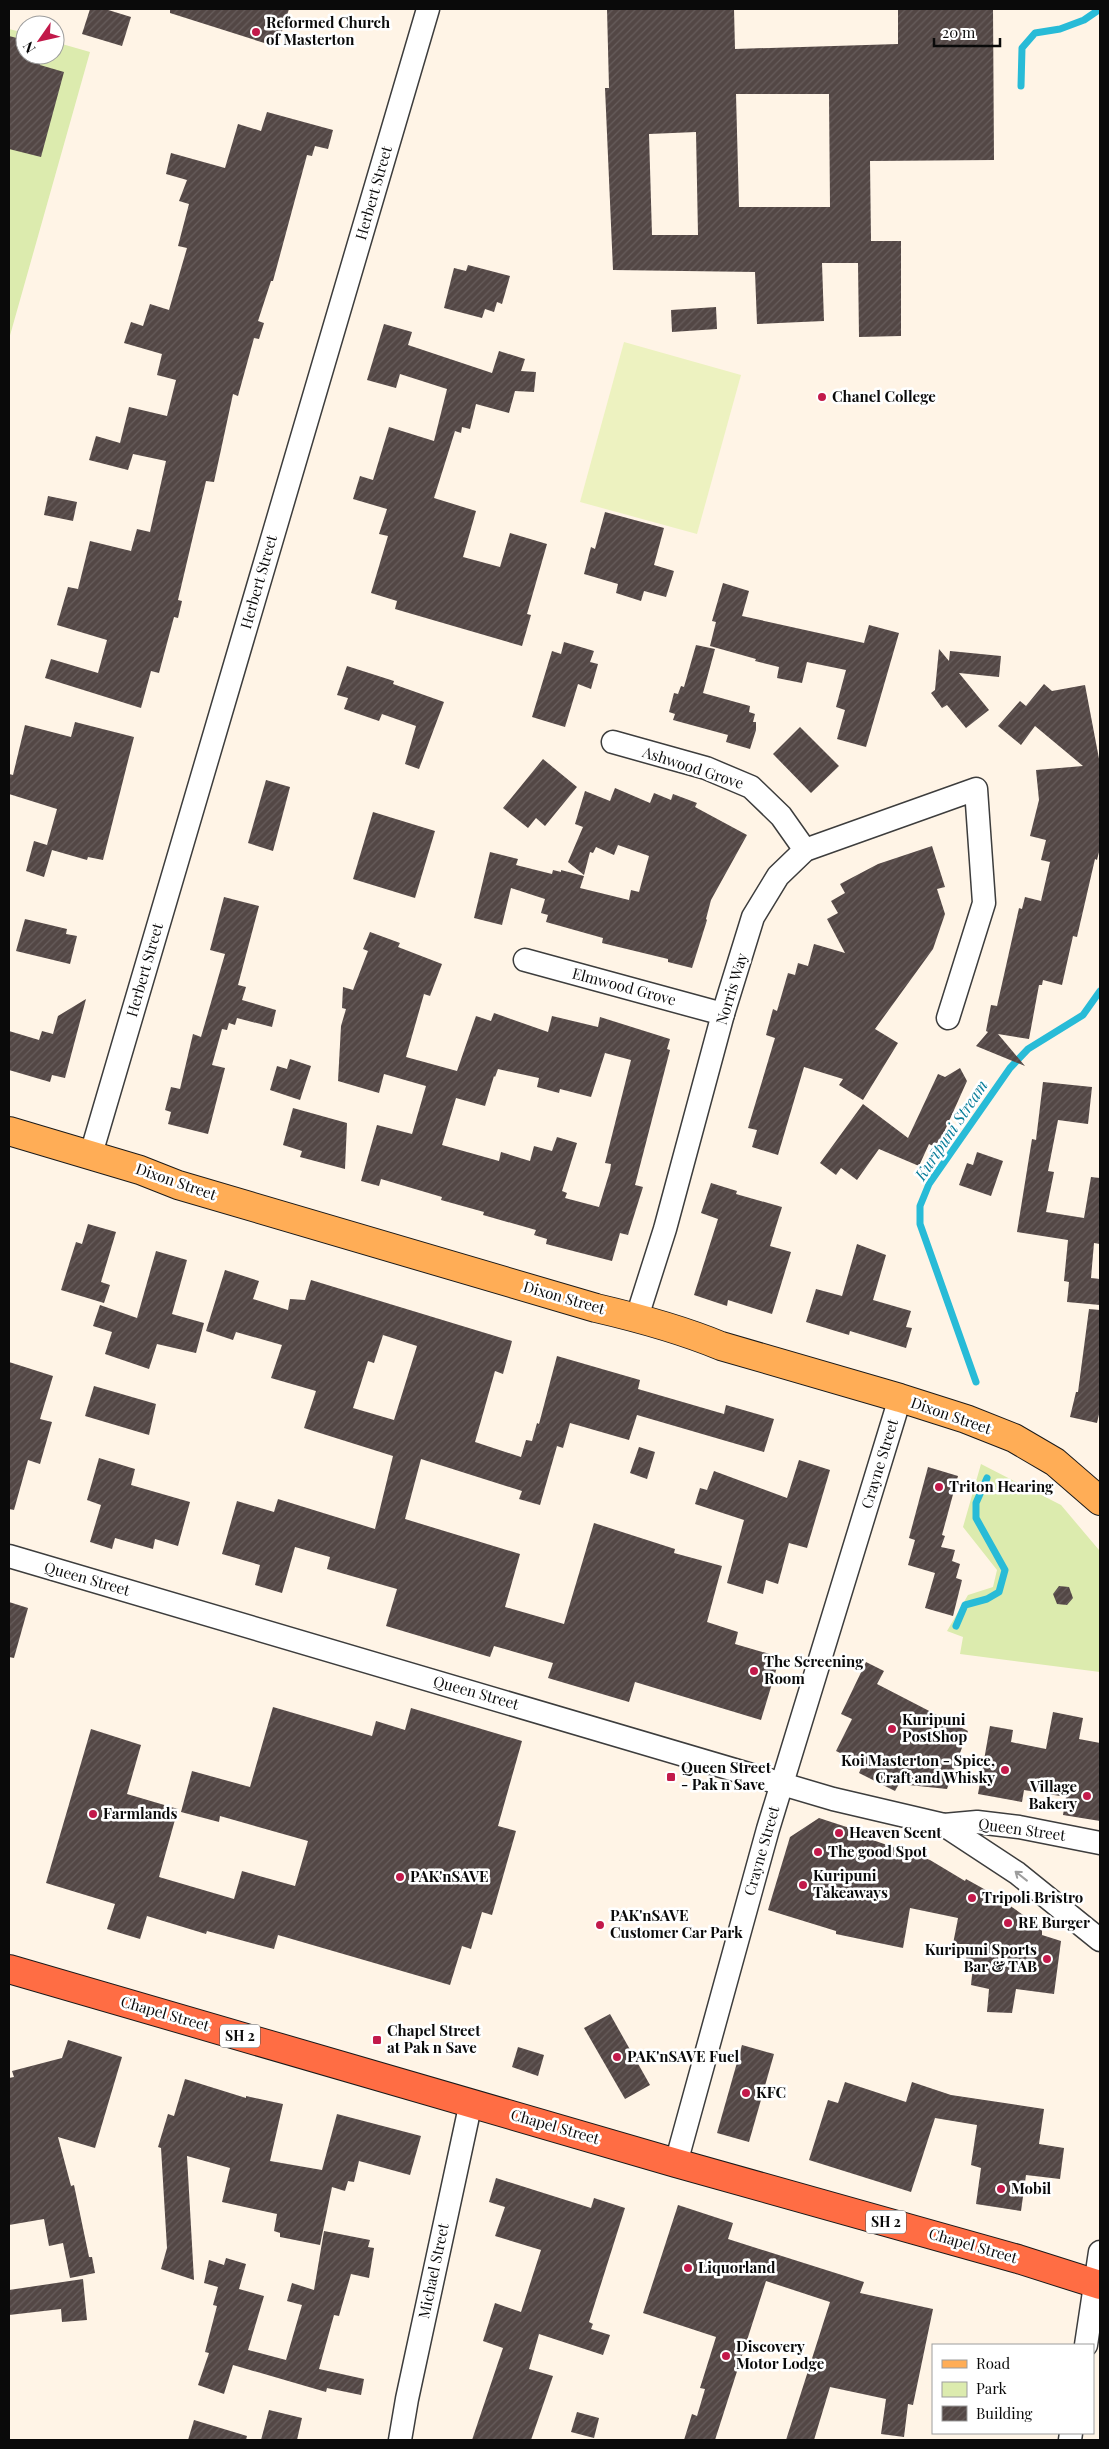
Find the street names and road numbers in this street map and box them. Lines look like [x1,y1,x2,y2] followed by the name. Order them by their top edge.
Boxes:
[350,143,396,242] street label: Herbert Street
[235,532,281,631] street label: Herbert Street
[639,741,746,793] street label: Ashwood Grove
[121,920,167,1019] street label: Herbert Street
[711,950,752,1027] street label: Norris Way
[570,963,678,1010] street label: Elmwood Grove
[133,1158,220,1204] street label: Dixon Street
[521,1276,608,1318] street label: Dixon Street
[908,1392,995,1438] street label: Dixon Street
[856,1416,902,1511] street label: Crayne Street
[42,1556,133,1600] street label: Queen Street
[431,1670,522,1714] street label: Queen Street
[739,1803,784,1898] street label: Crayne Street
[977,1813,1068,1845] street label: Queen Street
[119,1991,213,2035] street label: Chapel Street
[220,2024,260,2048] road number: SH 2
[509,2104,603,2148] street label: Chapel Street
[866,2210,906,2234] road number: SH 2
[413,2221,453,2320] street label: Michael Street
[927,2223,1021,2267] street label: Chapel Street

